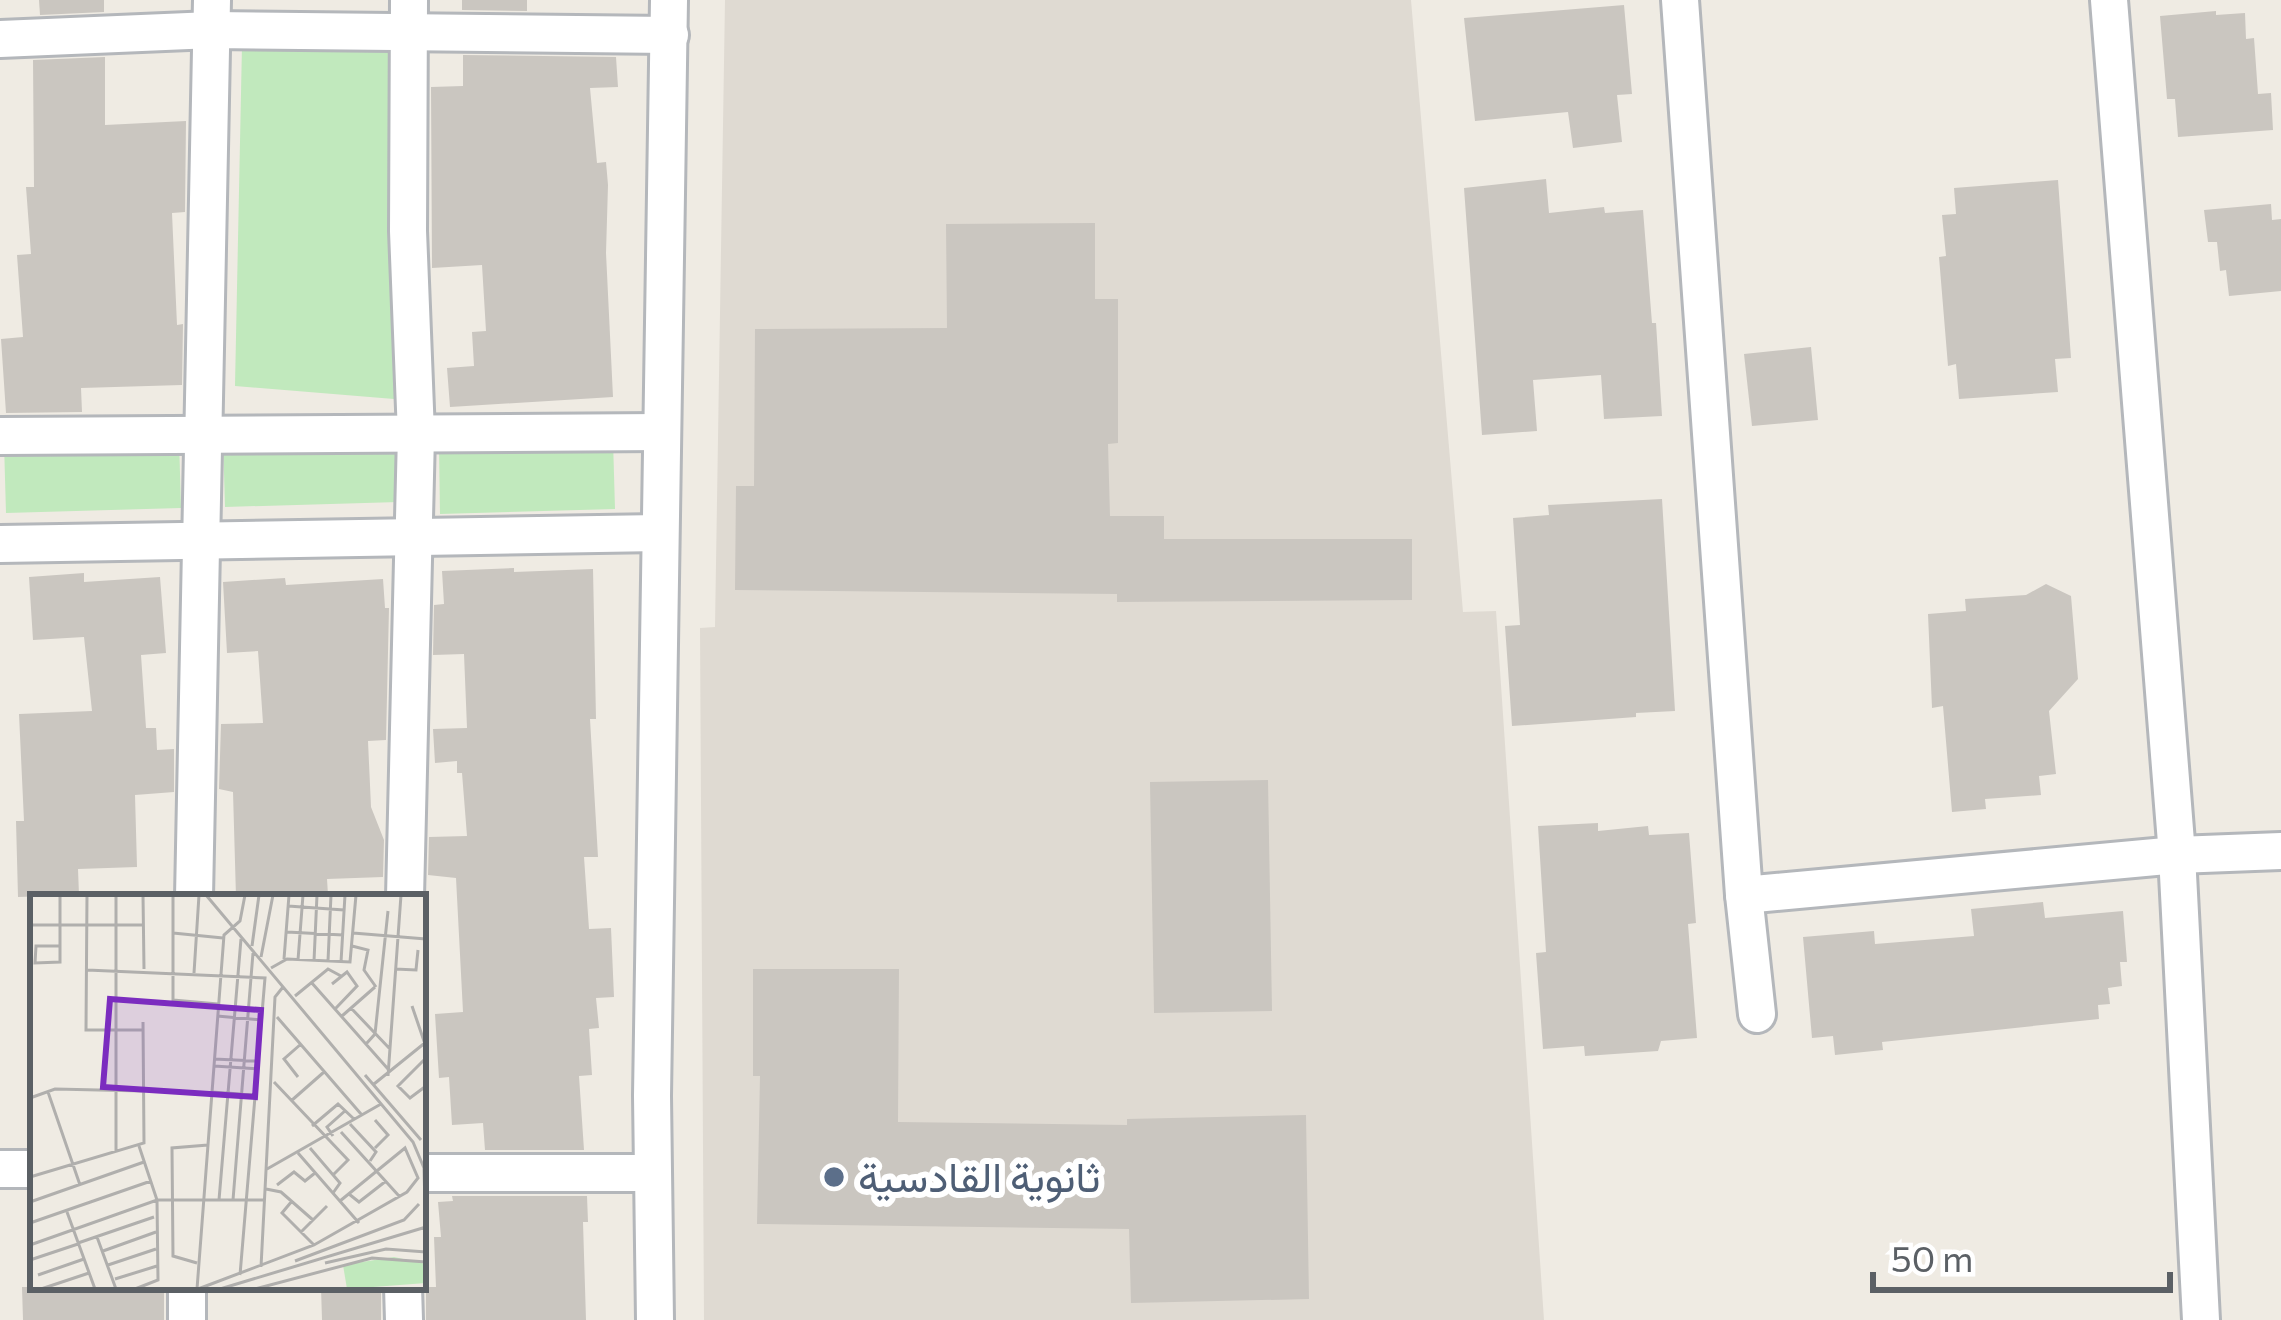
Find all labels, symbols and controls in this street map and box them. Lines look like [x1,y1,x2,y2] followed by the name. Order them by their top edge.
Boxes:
[30,894,426,1290] inset map
[858,1149,1100,1203] place label: ثانوية القادسية
[821,1164,847,1190] marker: ثانوية القادسية
[1873,1218,2170,1292] scale bar
[1891,1235,1973,1279] text: 50 m

